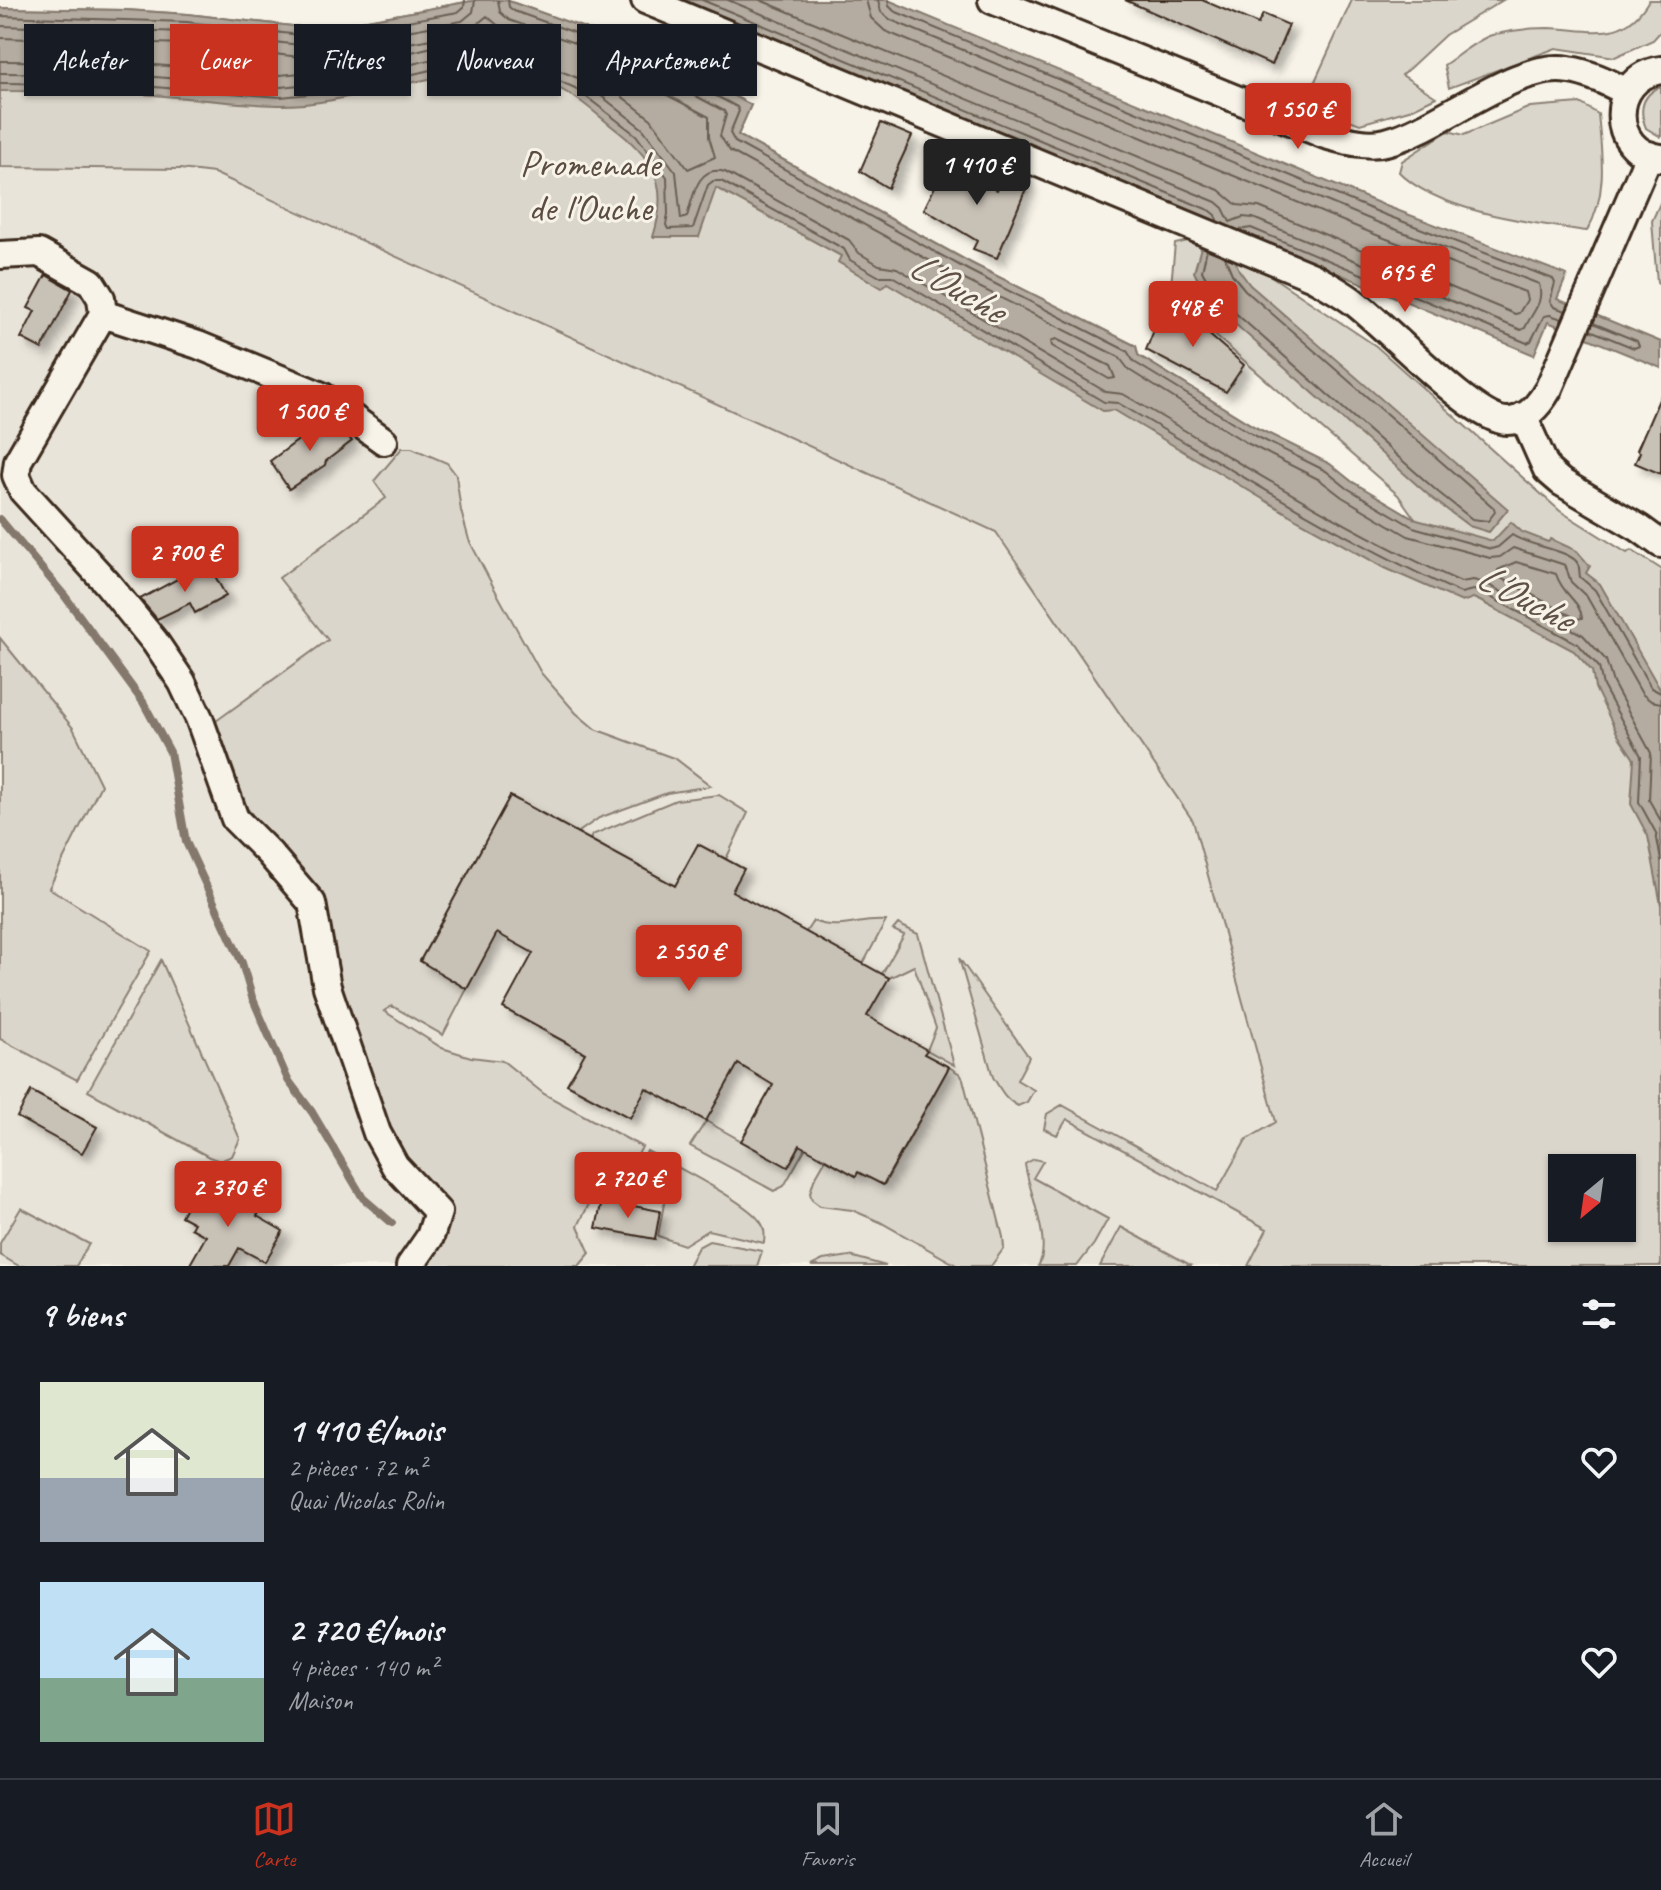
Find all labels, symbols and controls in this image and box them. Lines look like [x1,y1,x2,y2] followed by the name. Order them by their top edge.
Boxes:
[24,24,154,96] chip: Acheter
[170,24,278,96] chip: Louer
[294,24,411,96] chip: Filtres
[427,24,561,96] chip: Nouveau
[577,24,757,96] chip: Appartement
[1224,83,1372,151] pin: 1 550 €
[1263,92,1333,125] text: 1 550 €
[903,139,1051,207] pin: 1 410 €
[520,140,663,231] park label: Promenade de l'Ouche
[941,148,1013,181] text: 1 410 €
[900,240,1019,337] water label: L'Ouche
[1349,246,1461,314] pin: 695 €
[1379,255,1431,288] text: 695 €
[1137,281,1249,349] pin: 948 €
[1167,290,1219,323] text: 948 €
[236,385,384,453] pin: 1 500 €
[275,394,345,427] text: 1 500 €
[111,526,259,594] pin: 2 700 €
[150,535,220,568] text: 2 700 €
[1468,551,1587,646] water label: L'Ouche
[615,925,763,993] pin: 2 550 €
[654,934,724,967] text: 2 550 €
[554,1152,702,1220] pin: 2 720 €
[1548,1154,1636,1242] north arrow
[1548,1154,1636,1242] map controls
[154,1161,302,1229] pin: 2 370 €
[593,1161,663,1194] text: 2 720 €
[193,1170,263,1203] text: 2 370 €
[1577,1292,1621,1336] icon: filters
[40,1293,124,1336] text: 9 biens
[288,1408,443,1451] text: 1 410 €/mois
[104,1414,200,1510] icon: home
[1577,1440,1621,1484] icon: heart
[288,1451,426,1484] text: 2 pièces · 72 m²
[288,1484,444,1517] text: Quai Nicolas Rolin
[288,1608,443,1651] text: 2 720 €/mois
[104,1614,200,1710] icon: home
[1577,1640,1621,1684] icon: heart
[288,1651,437,1684] text: 4 pièces · 140 m²
[288,1684,353,1717] text: Maison
[252,1797,296,1873] tab: Carte
[801,1797,854,1873] tab: Favoris
[1359,1797,1409,1873] tab: Accueil

